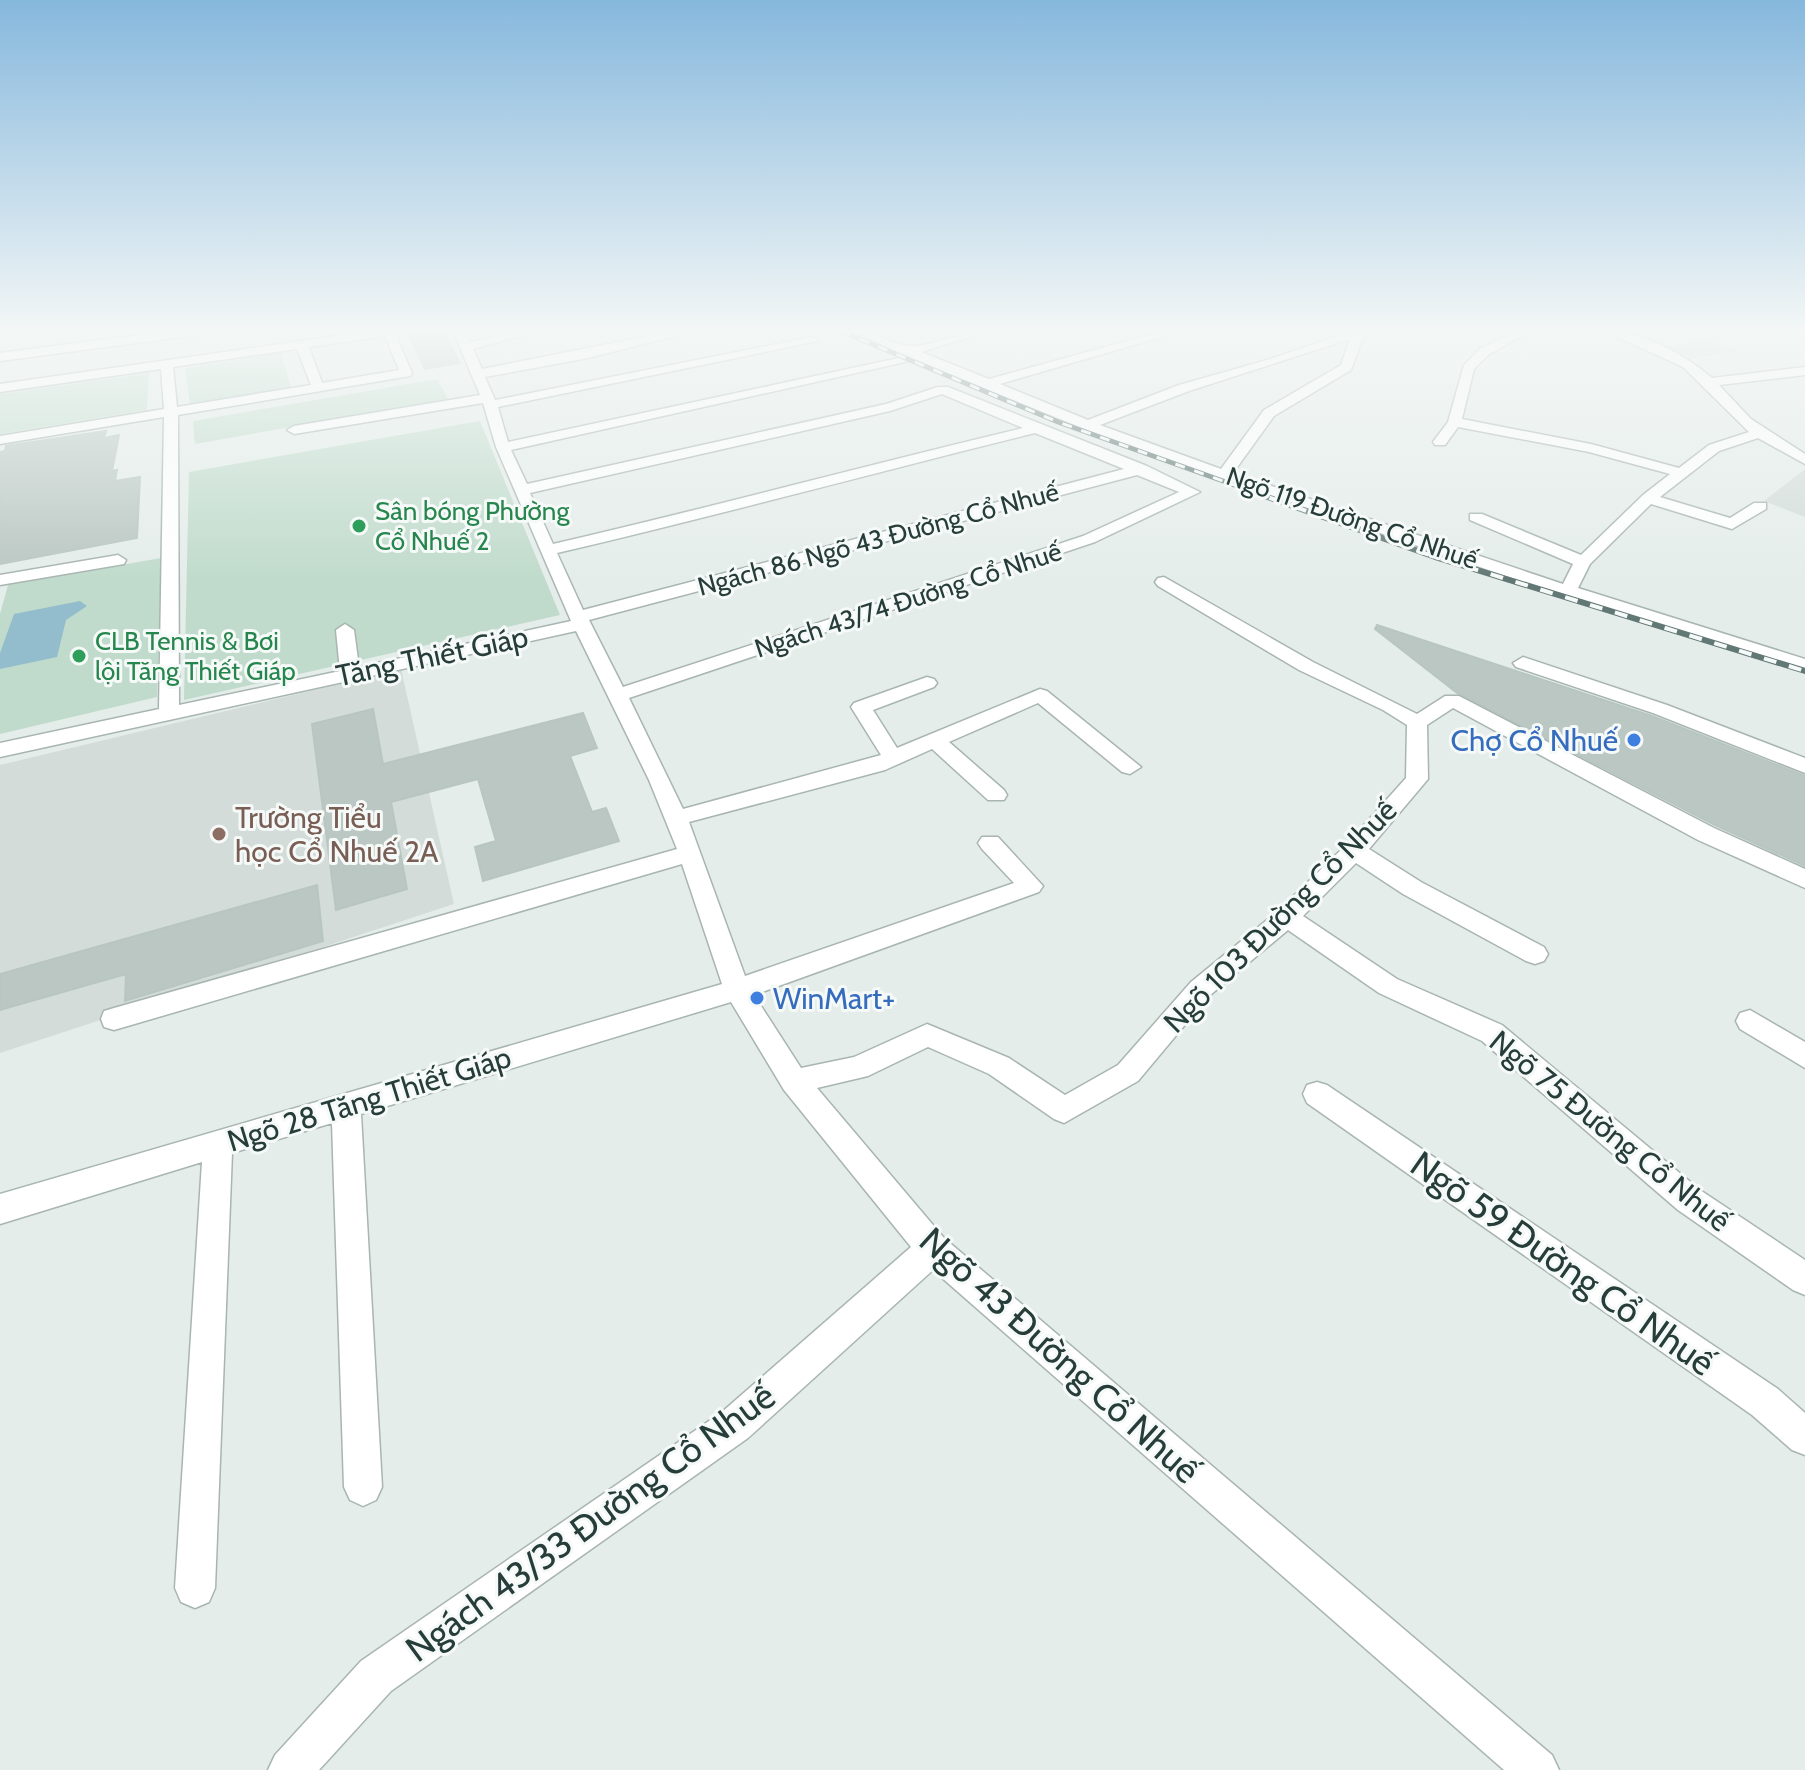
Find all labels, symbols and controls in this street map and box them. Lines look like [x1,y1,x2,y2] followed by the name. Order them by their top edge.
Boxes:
[1222,460,1483,576] street label: Ngõ 119 Đường Cổ Nhuế
[694,475,1063,603] street label: Ngách 86 Ngõ 43 Đường Cổ Nhuế
[375,495,570,557] place label: Sân bóng Phường Cổ Nhuế 2
[350,517,368,535] marker: Sân bóng Phường Cổ Nhuế 2
[751,535,1066,665] street label: Ngách 43/74 Đường Cổ Nhuế
[333,618,531,694] street label: Tăng Thiết Giáp
[95,625,296,687] place label: CLB Tennis & Bơi lội Tăng Thiết Giáp
[70,647,88,665] marker: CLB Tennis & Bơi lội Tăng Thiết Giáp
[1451,722,1619,759] place label: Chợ Cổ Nhuế
[1625,731,1643,749] marker: Chợ Cổ Nhuế
[1156,791,1405,1040] street label: Ngõ 103 Đường Cổ Nhuế
[235,799,439,870] place label: Trường Tiểu học Cổ Nhuế 2A
[210,825,228,843] marker: Trường Tiểu học Cổ Nhuế 2A
[773,980,895,1017] place label: WinMart+
[748,989,766,1007] marker: WinMart+
[1482,1023,1738,1240] street label: Ngõ 75 Đường Cổ Nhuế
[223,1038,515,1160] street label: Ngõ 28 Tăng Thiết Giáp
[1402,1141,1724,1385] street label: Ngõ 59 Đường Cổ Nhuế
[911,1218,1209,1493] street label: Ngõ 43 Đường Cổ Nhuế
[397,1373,784,1671] street label: Ngách 43/33 Đường Cổ Nhuế

